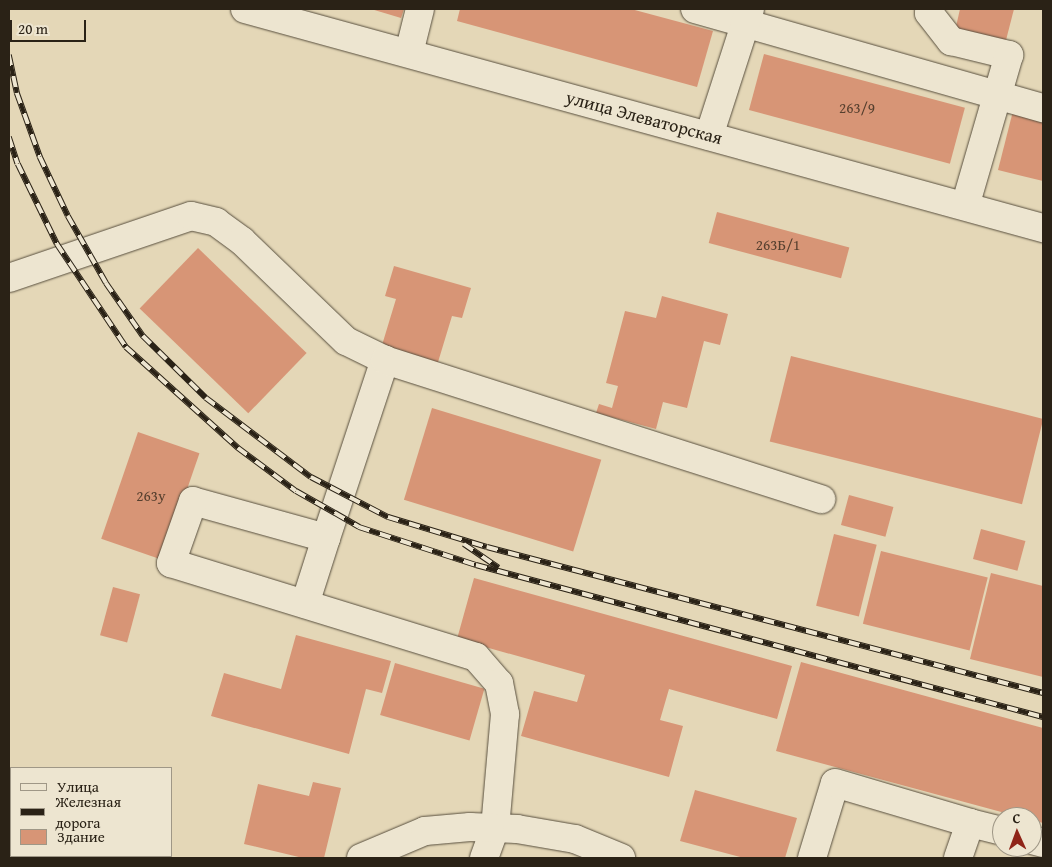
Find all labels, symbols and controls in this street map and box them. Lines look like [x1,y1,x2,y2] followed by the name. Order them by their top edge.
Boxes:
[12,10,89,42] scale bar
[18,18,48,39] text: 20 m
[563,87,725,149] street label: улица Элеваторская
[839,99,875,117] house number: 263/9
[756,236,800,254] house number: 263Б/1
[136,487,166,505] house number: 263у
[10,767,172,857] legend
[57,776,99,797] text: Улица
[55,791,121,833] text: Железная дорога
[992,807,1042,857] north arrow
[1012,808,1021,828] text: С
[57,826,105,847] text: Здание

